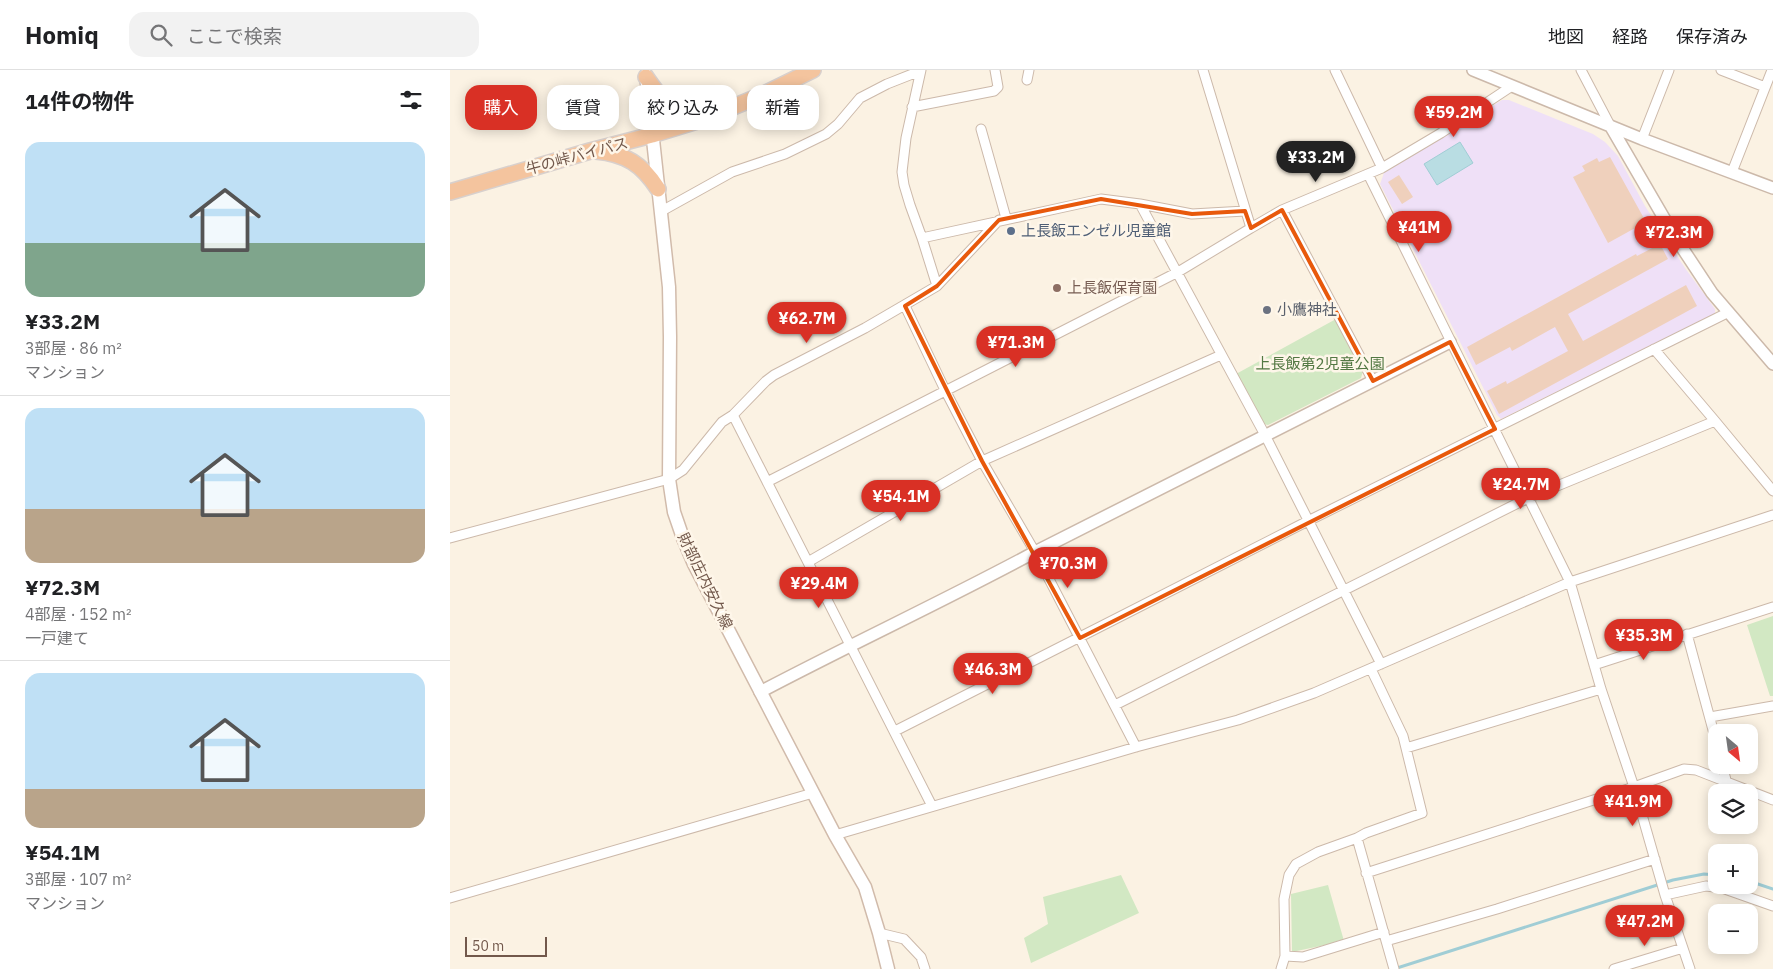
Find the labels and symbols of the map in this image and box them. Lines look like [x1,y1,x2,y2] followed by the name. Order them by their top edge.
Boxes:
[1413,96,1495,138] pin: ¥59.2M
[524,133,630,178] street label: 牛の峠バイパス
[1275,140,1357,183] pin: ¥33.2M
[1389,210,1449,253] pin: ¥41M
[1633,216,1715,258] pin: ¥72.3M
[1021,221,1171,240] place label: 上長飯エンゼル児童館
[1005,225,1017,237] marker: 上長飯エンゼル児童館
[1067,278,1157,297] place label: 上長飯保育園
[1051,282,1063,294] marker: 上長飯保育園
[1277,300,1337,319] place label: 小鷹神社
[766,302,848,344] pin: ¥62.7M
[1261,304,1273,316] marker: 小鷹神社
[975,326,1057,368] pin: ¥71.3M
[1255,354,1385,373] park label: 上長飯第2児童公園
[1480,468,1562,510] pin: ¥24.7M
[860,480,942,522] pin: ¥54.1M
[674,529,737,632] street label: 財部庄内安久線
[1027,546,1109,589] pin: ¥70.3M
[778,566,860,609] pin: ¥29.4M
[1603,618,1685,661] pin: ¥35.3M
[952,652,1034,695] pin: ¥46.3M
[1708,724,1758,774] north arrow
[1592,784,1674,827] pin: ¥41.9M
[1604,904,1686,947] pin: ¥47.2M
[465,934,548,957] scale bar

